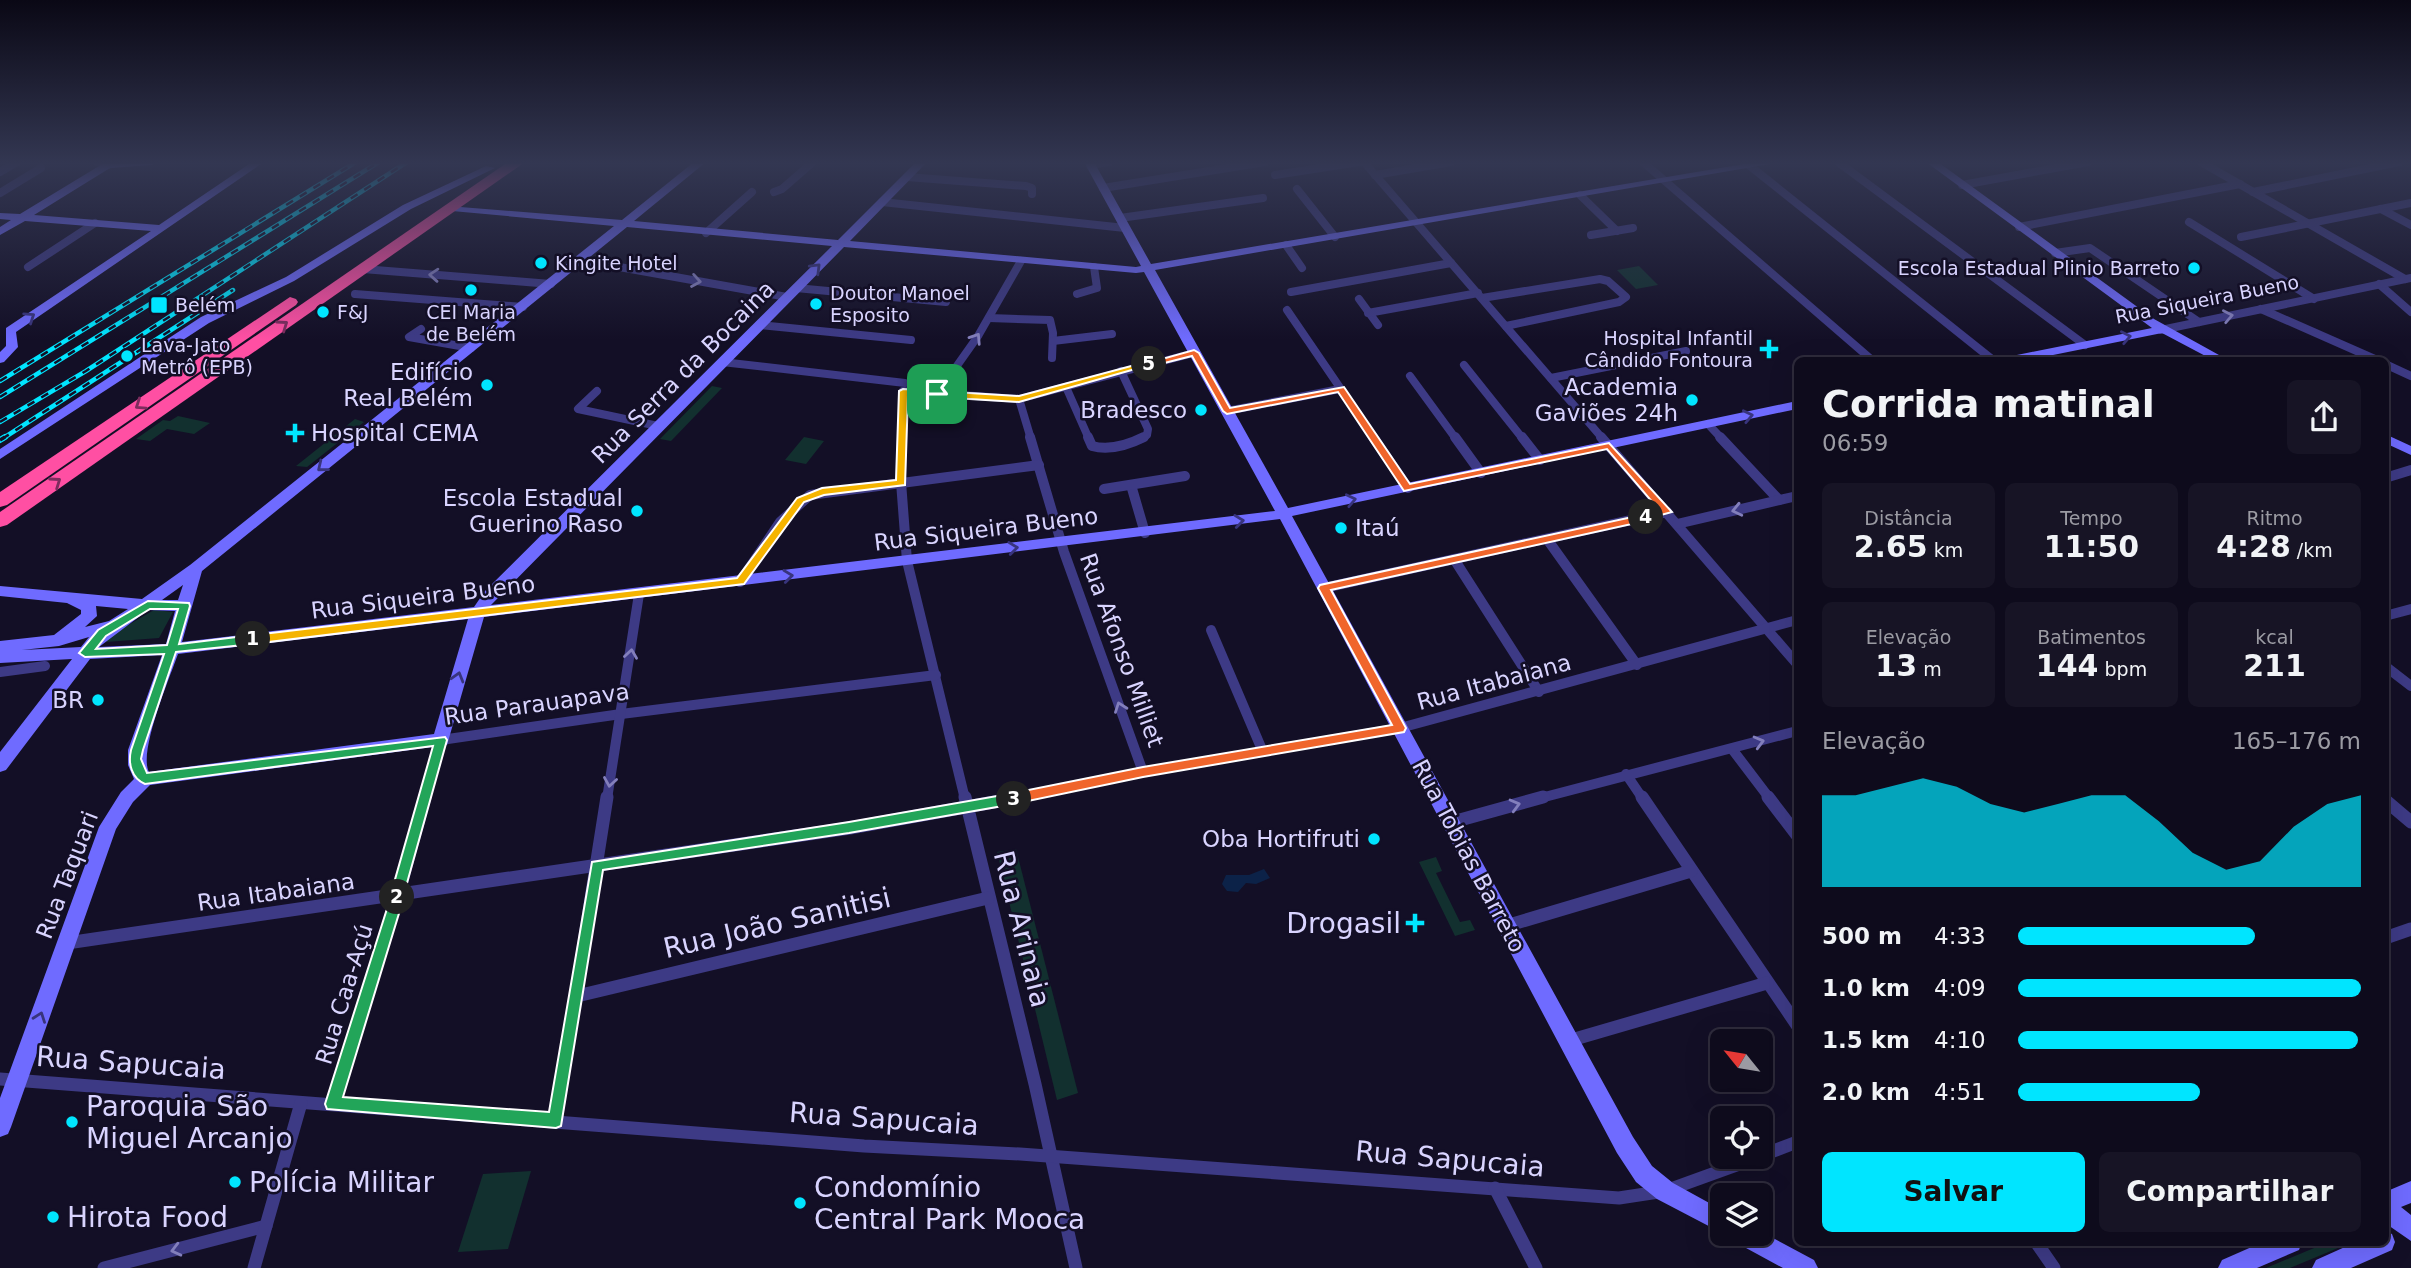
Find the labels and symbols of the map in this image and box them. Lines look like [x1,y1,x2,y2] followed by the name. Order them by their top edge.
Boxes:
[555,252,678,274] place label: Kingite Hotel
[533,255,549,271] marker: Kingite Hotel
[1898,257,2180,279] place label: Escola Estadual Plinio Barreto
[2186,260,2202,276] marker: Escola Estadual Plinio Barreto
[807,263,820,276] one-way arrow
[428,268,439,283] one-way arrow
[2113,270,2301,328] street label: Rua Siqueira Bueno
[689,272,701,287] one-way arrow
[586,275,780,469] street label: Rua Serra da Bocaina
[463,282,479,298] marker: CEI Maria de Belém
[830,282,970,326] place label: Doutor Manoel Esposito
[175,294,235,316] place label: Belém
[149,295,169,315] marker: Belém
[808,296,824,312] marker: Doutor Manoel Esposito
[337,301,368,323] place label: F&J
[426,301,516,345] place label: CEI Maria de Belém
[315,304,331,320] marker: F&J
[2222,310,2234,325] one-way arrow
[22,313,35,325] one-way arrow
[275,321,288,333] one-way arrow
[1584,327,1753,371] place label: Hospital Infantil Cândido Fontoura
[2120,330,2132,345] one-way arrow
[968,333,981,346] one-way arrow
[141,334,253,378] place label: Lava-Jato Metrô (EPB)
[1759,339,1779,359] marker: Hospital Infantil Cândido Fontoura
[1132,346,1166,382] pin: 5
[119,348,135,364] marker: Lava-Jato Metrô (EPB)
[343,359,473,411] place label: Edifício Real Belém
[907,364,967,424] pin
[1535,374,1678,426] place label: Academia Gaviões 24h
[479,377,495,393] marker: Edifício Real Belém
[1684,392,1700,408] marker: Academia Gaviões 24h
[134,397,147,410] one-way arrow
[1080,397,1187,423] place label: Bradesco
[1193,402,1209,418] marker: Bradesco
[1742,409,1754,424] one-way arrow
[311,420,479,446] place label: Hospital CEMA
[285,423,305,443] marker: Hospital CEMA
[317,459,330,471] one-way arrow
[48,478,61,490] one-way arrow
[443,485,623,537] place label: Escola Estadual Guerino Raso
[1345,494,1357,509] one-way arrow
[1628,500,1664,534] pin: 4
[872,502,1100,556] street label: Rua Siqueira Bueno
[1731,502,1743,516] one-way arrow
[629,503,645,519] marker: Escola Estadual Guerino Raso
[1233,513,1245,528] one-way arrow
[1355,515,1399,541] place label: Itaú
[1333,520,1349,536] marker: Itaú
[1008,541,1019,556] one-way arrow
[1075,549,1169,751] street label: Rua Afonso Milliet
[782,568,793,583] one-way arrow
[309,570,537,624] street label: Rua Siqueira Bueno
[236,622,270,656] pin: 1
[623,648,638,660] one-way arrow
[1414,649,1574,715] street label: Rua Itabaiana
[450,671,464,683] one-way arrow
[443,678,631,730] street label: Rua Parauapava
[52,687,84,713] place label: BR
[90,692,106,708] marker: BR
[1114,702,1128,714] one-way arrow
[1753,735,1765,750] one-way arrow
[1407,755,1531,957] street label: Rua Tobias Barreto
[603,776,618,788] one-way arrow
[996,782,1032,816] pin: 3
[1509,799,1521,814] one-way arrow
[31,808,103,942] street label: Rua Taquari
[1202,826,1360,852] place label: Oba Hortifruti
[1366,831,1382,847] marker: Oba Hortifruti
[987,847,1057,1011] street label: Rua Arinaia
[196,868,356,916] street label: Rua Itabaiana
[380,880,414,914] pin: 2
[660,881,894,965] street label: Rua João Sanitisi
[1286,907,1401,940] place label: Drogasil
[1407,915,1423,931] marker: Drogasil
[310,921,378,1067] street label: Rua Caa-Açú
[32,1011,46,1023] one-way arrow
[1710,1029,1773,1092] north arrow
[35,1040,227,1086] street label: Rua Sapucaia
[86,1090,293,1155] place label: Paroquia São Miguel Arcanjo
[788,1096,980,1142] street label: Rua Sapucaia
[64,1114,80,1130] marker: Paroquia São Miguel Arcanjo
[1354,1134,1546,1184] street label: Rua Sapucaia
[249,1166,434,1199] place label: Polícia Militar
[814,1171,1085,1236] place label: Condomínio Central Park Mooca
[227,1174,243,1190] marker: Polícia Militar
[792,1195,808,1211] marker: Condomínio Central Park Mooca
[67,1201,228,1234] place label: Hirota Food
[45,1209,61,1225] marker: Hirota Food
[170,1242,182,1256] one-way arrow

